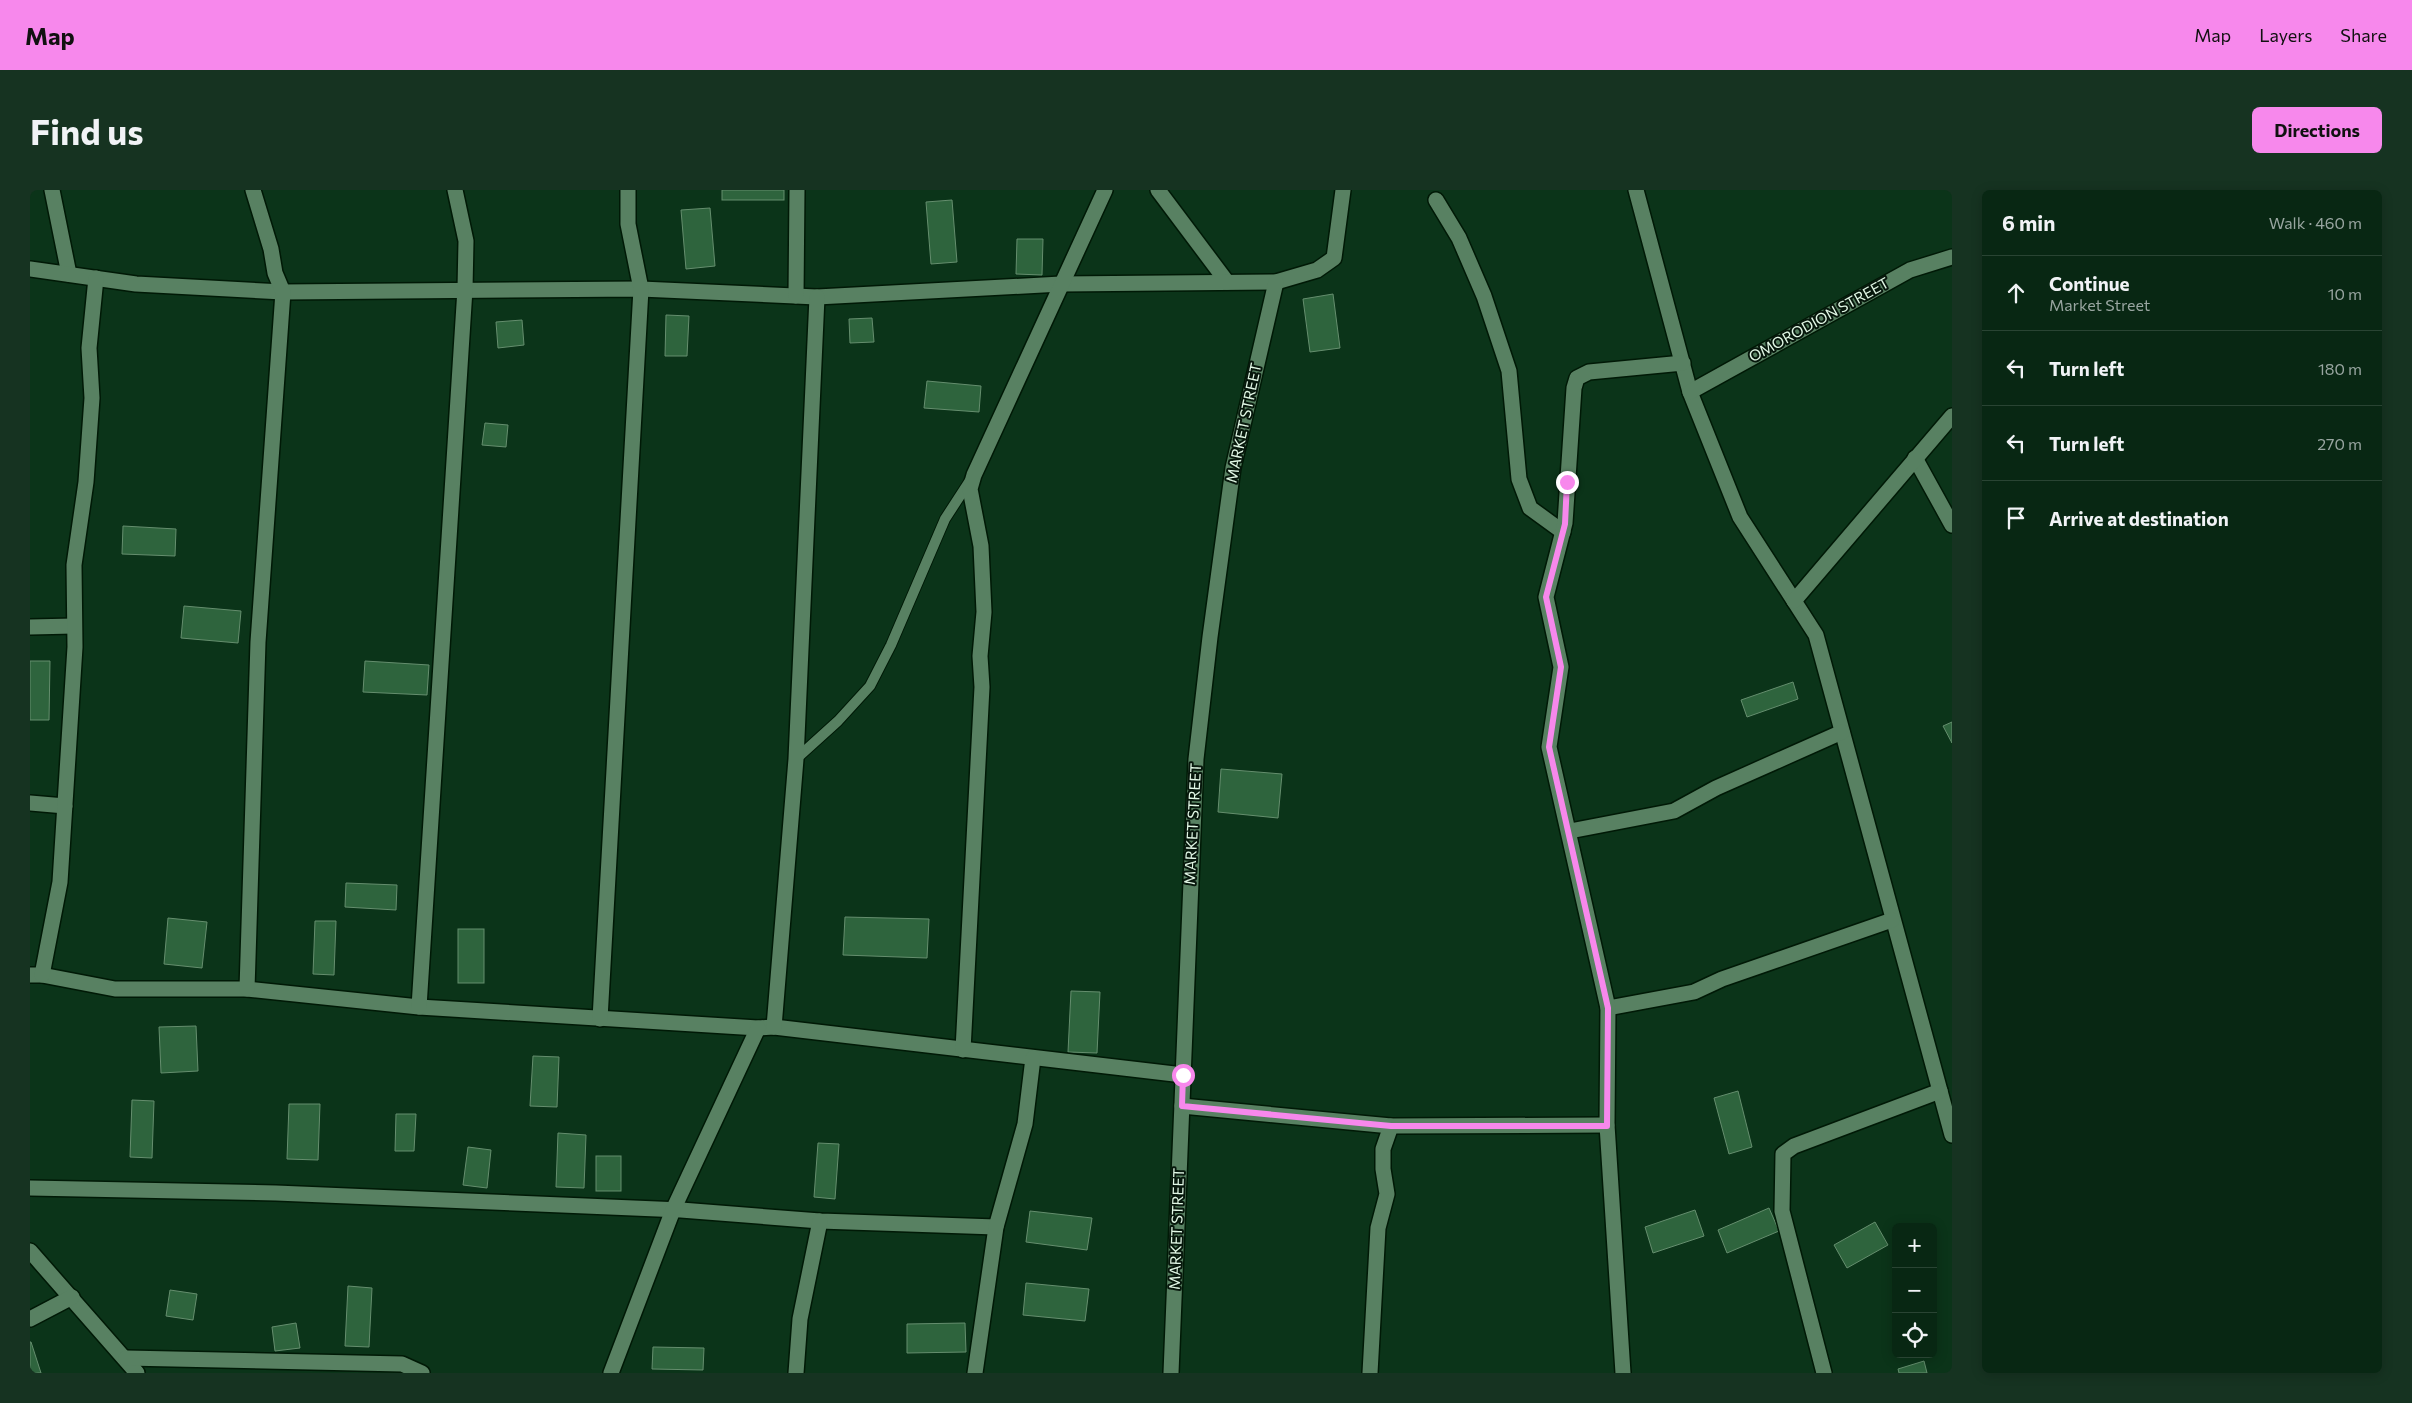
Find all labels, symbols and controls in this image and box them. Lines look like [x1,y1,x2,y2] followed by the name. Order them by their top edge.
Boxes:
[25,21,75,50] text: Map
[2194,24,2231,46] text: Map
[2259,24,2312,46] text: Layers
[2340,24,2387,46] text: Share
[2252,107,2382,153] button: Directions
[30,109,144,152] text: Find us
[2002,210,2055,235] text: 6 min
[2269,213,2362,232] text: Walk · 460 m
[2049,272,2129,295] text: Continue
[1745,273,1892,365] street label: OMORODION STREET
[2002,279,2030,307] icon: ahead
[2328,284,2362,303] text: 10 m
[2049,295,2150,314] text: Market Street
[2002,354,2030,382] icon: left
[2049,357,2124,380] text: Turn left
[2318,359,2362,378] text: 180 m
[1222,361,1265,484] street label: MARKET STREET
[2002,429,2030,457] icon: left
[2049,432,2124,455] text: Turn left
[2317,434,2362,453] text: 270 m
[1556,471,1579,494] route end
[2002,504,2030,532] icon: arrive
[2049,507,2229,530] text: Arrive at destination
[1180,762,1204,885] street label: MARKET STREET
[1172,1064,1195,1087] route start
[1165,1167,1187,1290] street label: MARKET STREET
[1892,1223,1937,1358] map controls
[1892,1223,1937,1268] button: +
[1892,1268,1937,1313] button: −
[1892,1313,1937,1358] button: locate

